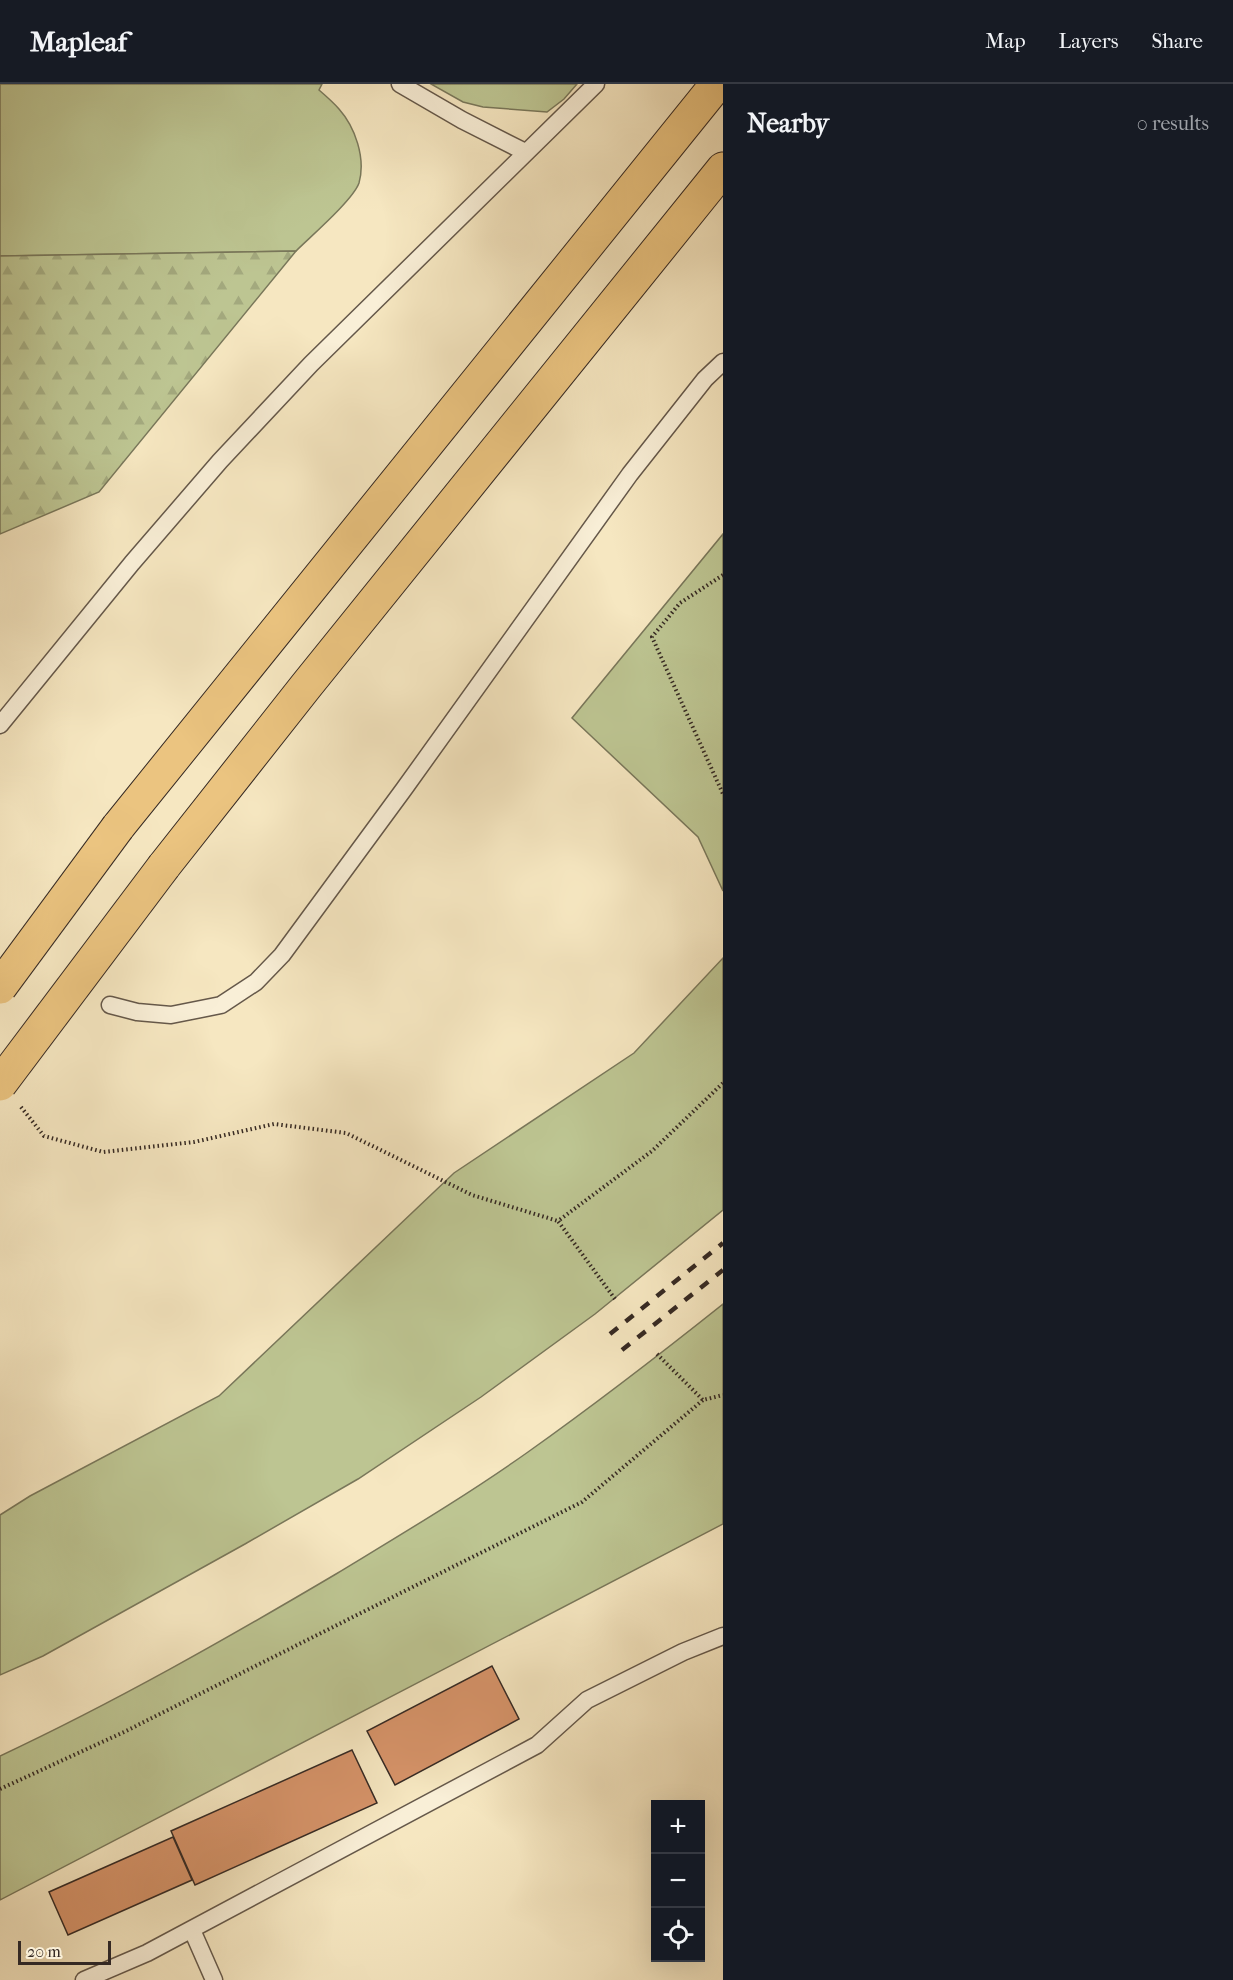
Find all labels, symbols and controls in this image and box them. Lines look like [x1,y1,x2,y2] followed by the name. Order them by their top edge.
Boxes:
[30,25,127,58] text: Mapleaf
[985,29,1026,53] text: Map
[1059,29,1118,53] text: Layers
[1151,29,1203,53] text: Share
[747,108,829,139] text: Nearby
[1137,112,1209,135] text: 0 results
[651,1800,705,1962] map controls
[651,1800,705,1854] button: +
[651,1854,705,1908] button: −
[651,1908,705,1962] button: locate
[18,1938,111,1966] scale bar
[27,1942,61,1961] text: 20 m

